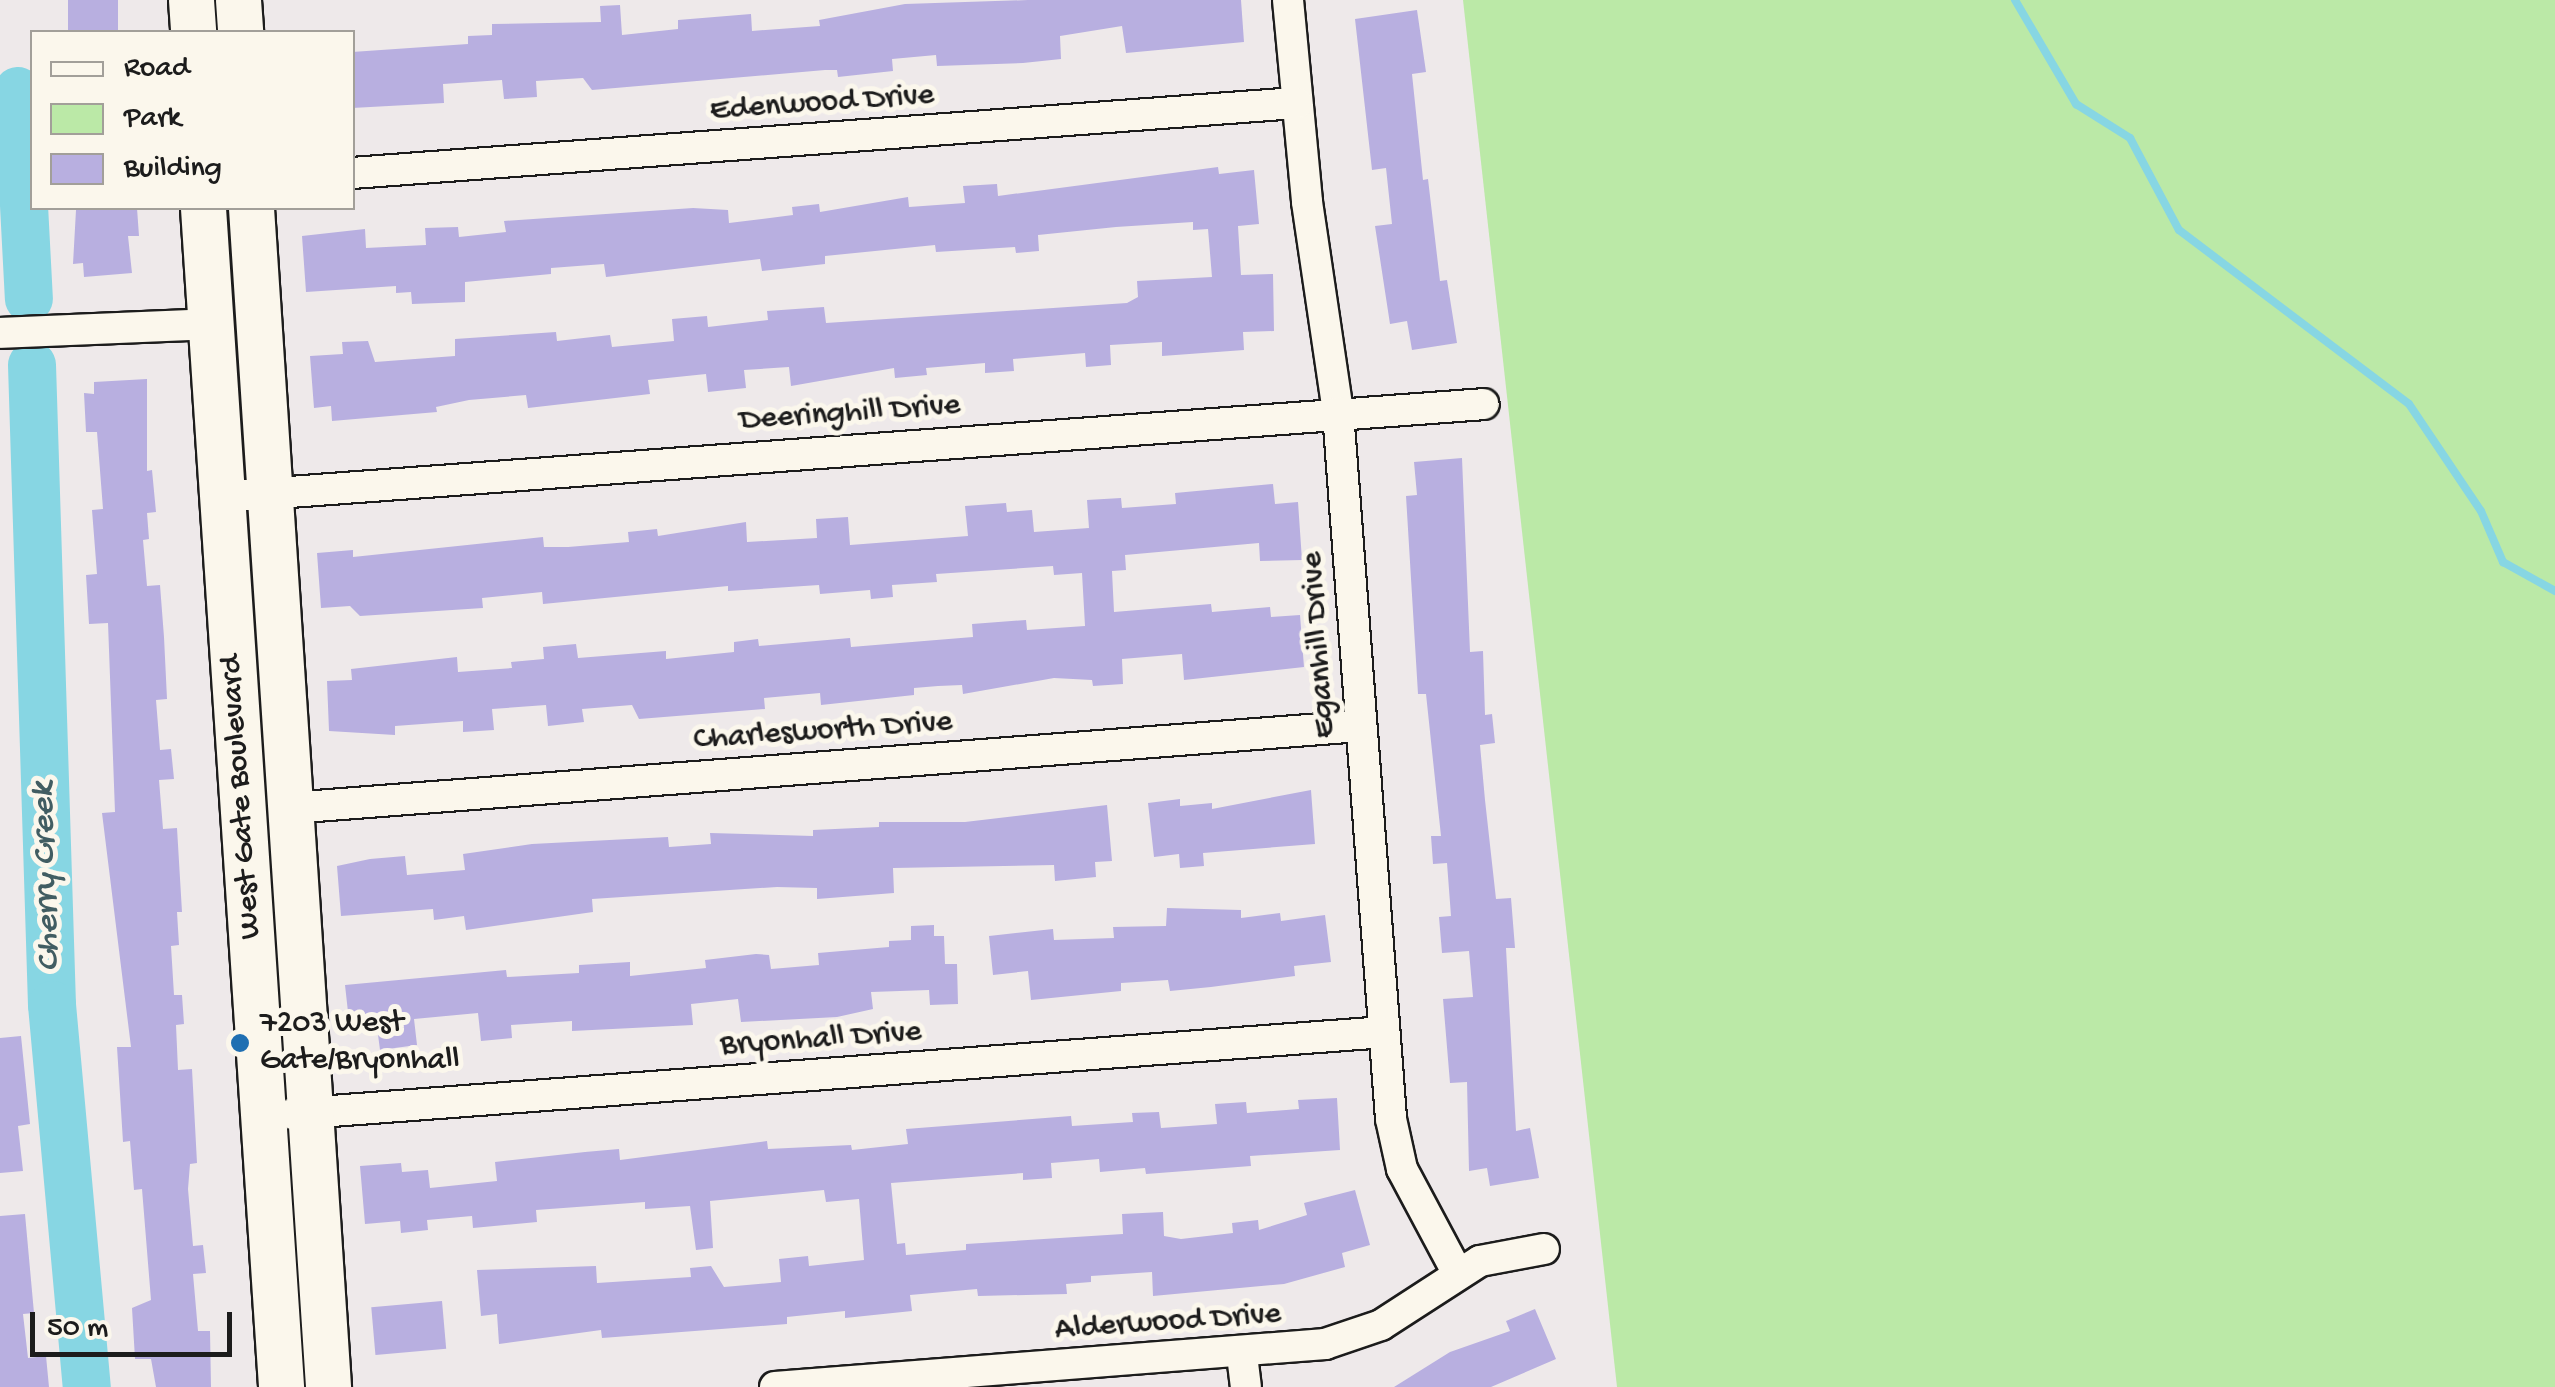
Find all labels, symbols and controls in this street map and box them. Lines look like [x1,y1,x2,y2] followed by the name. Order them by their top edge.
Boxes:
[30,30,355,210] legend
[124,52,190,87] text: Road
[709,77,935,131] street label: Edenwood Drive
[124,102,181,137] text: Park
[124,152,222,187] text: Building
[738,387,962,441] street label: Deeringhill Drive
[1294,551,1346,739] street label: Eganhill Drive
[213,654,271,940] street label: West Gate Boulevard
[692,704,954,760] street label: Charlesworth Drive
[24,782,72,972] water label: Cherry Creek
[260,1006,460,1081] place label: 7203 West Gate/Bryonhall
[719,1014,923,1066] street label: Bryonhall Drive
[229,1032,251,1054] marker: 7203 West Gate/Bryonhall
[35,1292,238,1354] scale bar
[1054,1296,1282,1350] street label: Alderwood Drive
[47,1312,108,1347] text: 50 m

